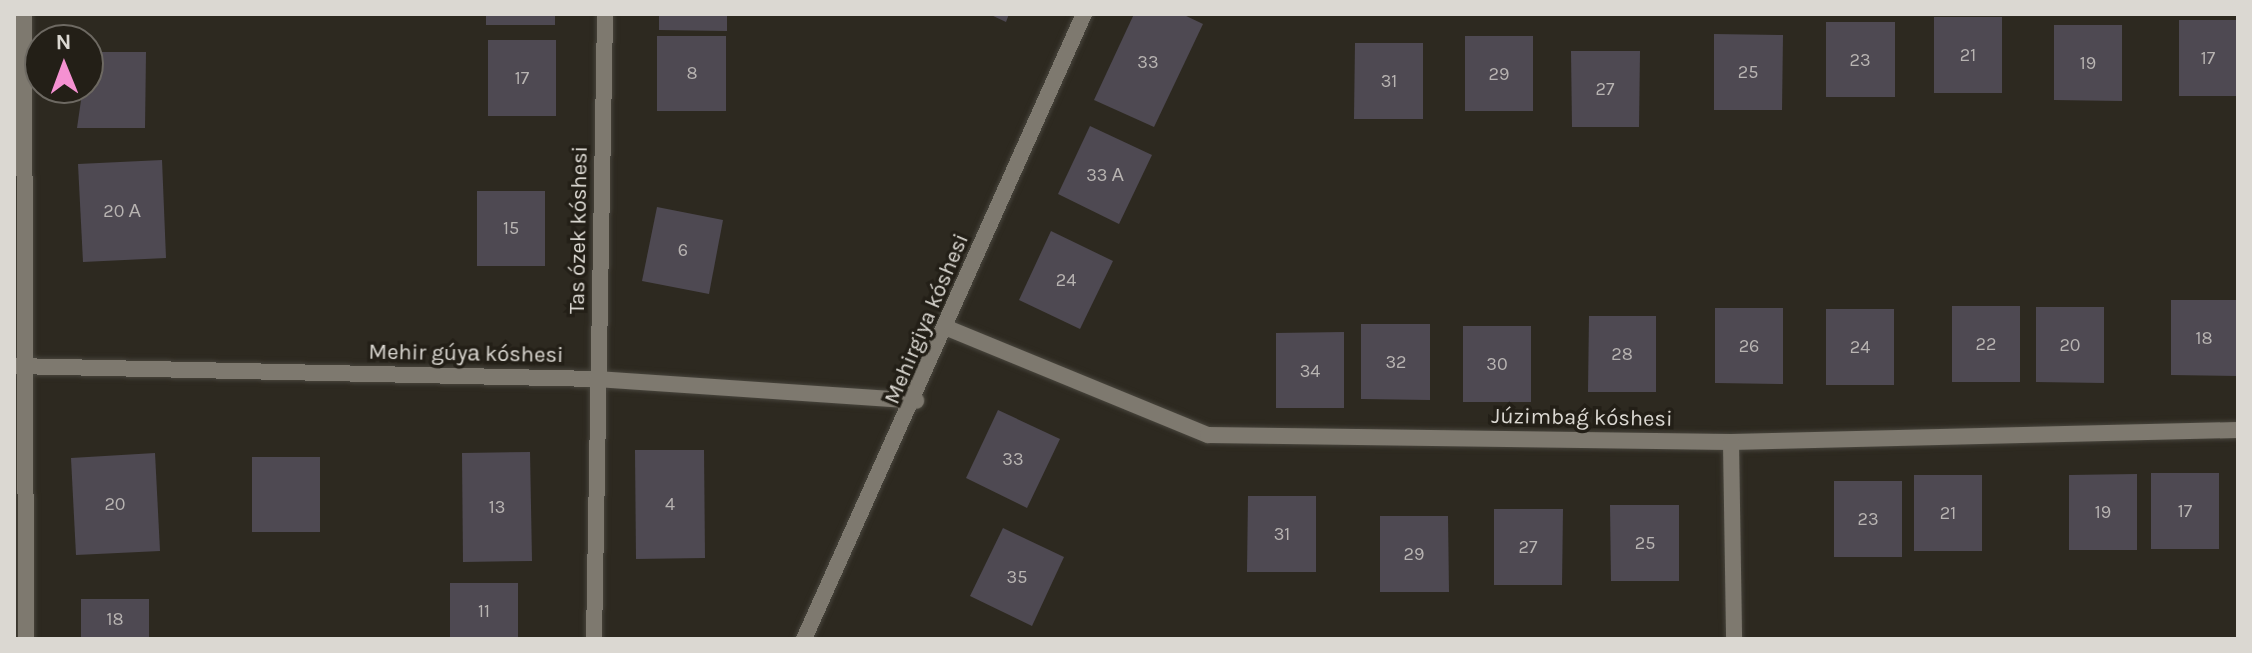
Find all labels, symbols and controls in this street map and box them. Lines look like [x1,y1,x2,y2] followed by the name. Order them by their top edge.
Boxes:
[24,24,104,104] north arrow
[55,29,72,55] text: N
[1960,44,1976,66] house number: 21
[2201,47,2215,69] house number: 17
[1849,49,1871,71] house number: 23
[1137,51,1159,73] house number: 33
[2080,52,2096,74] house number: 19
[1738,61,1758,83] house number: 25
[686,62,698,84] house number: 8
[1489,63,1509,85] house number: 29
[515,67,529,89] house number: 17
[1381,70,1397,92] house number: 31
[1596,78,1614,100] house number: 27
[564,146,594,314] street label: Tas ózek kóshesi
[1086,164,1124,186] house number: 33 А
[103,200,141,222] house number: 20 А
[503,217,519,239] house number: 15
[879,230,975,408] street label: Mehirgiya kóshesi
[678,239,688,261] house number: 6
[1056,269,1076,291] house number: 24
[2195,327,2213,349] house number: 18
[1976,333,1996,355] house number: 22
[2059,334,2081,356] house number: 20
[1739,335,1759,357] house number: 26
[1850,336,1870,358] house number: 24
[368,339,564,369] street label: Mehir gúyа kóshesi
[1611,343,1633,365] house number: 28
[1385,351,1407,373] house number: 32
[1486,353,1508,375] house number: 30
[1300,360,1320,382] house number: 34
[1491,403,1673,433] street label: Júzimbaǵ kóshesi
[1002,448,1024,470] house number: 33
[104,493,126,515] house number: 20
[665,493,675,515] house number: 4
[489,496,505,518] house number: 13
[2178,500,2192,522] house number: 17
[2095,501,2111,523] house number: 19
[1940,502,1956,524] house number: 21
[1857,508,1879,530] house number: 23
[1274,523,1290,545] house number: 31
[1635,532,1655,554] house number: 25
[1519,536,1537,558] house number: 27
[1404,543,1424,565] house number: 29
[1007,566,1027,588] house number: 35
[478,600,490,622] house number: 11
[106,608,124,630] house number: 18

